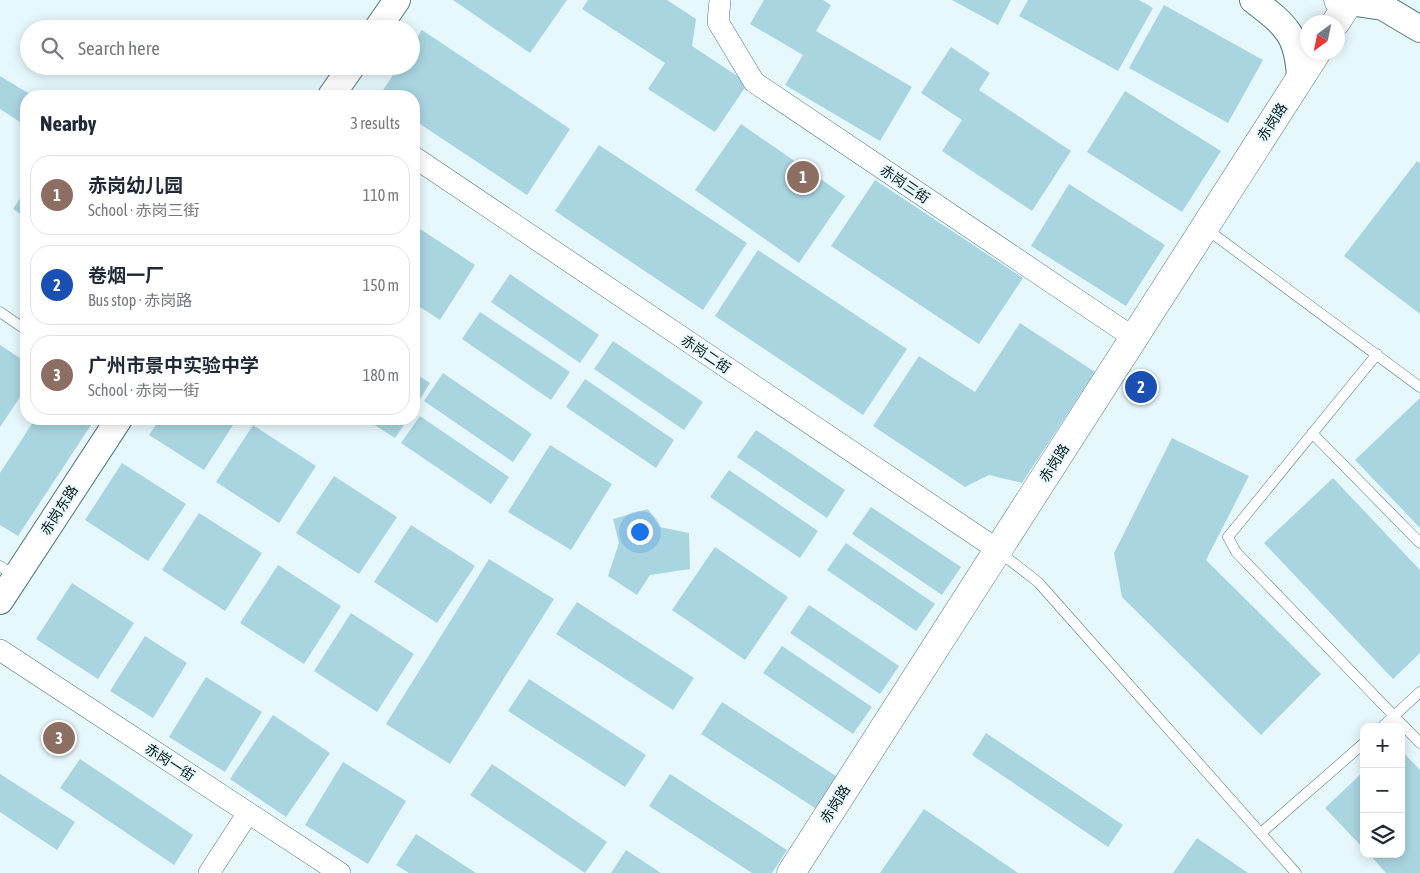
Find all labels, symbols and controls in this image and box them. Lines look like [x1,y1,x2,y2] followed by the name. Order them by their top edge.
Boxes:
[1300,15,1345,60] north arrow
[20,20,420,75] search box
[38,34,66,62] icon: search
[78,37,160,59] text: Search here
[1254,100,1290,144] street label: 赤岗路
[40,111,96,135] text: Nearby
[350,114,400,132] text: 3 results
[787,158,819,196] pin: 1
[877,162,933,206] street label: 赤岗三街
[88,174,183,196] text: 赤岗幼儿园
[53,186,61,204] text: 1
[363,186,399,204] text: 110 m
[88,201,200,219] text: School · 赤岗三街
[88,264,164,286] text: 卷烟一厂
[53,276,61,294] text: 2
[363,276,399,294] text: 150 m
[88,291,192,309] text: Bus stop · 赤岗路
[678,332,734,376] street label: 赤岗二街
[88,354,259,376] text: 广州市景中实验中学
[53,366,61,384] text: 3
[363,366,399,384] text: 180 m
[1125,368,1157,406] pin: 2
[88,381,200,399] text: School · 赤岗一街
[1036,441,1072,485] street label: 赤岗路
[37,482,81,538] street label: 赤岗东路
[627,519,653,545] your location
[43,719,75,757] pin: 3
[1360,723,1405,858] map controls
[1360,723,1405,768] button: +
[142,740,198,784] street label: 赤岗一街
[1360,768,1405,813] button: −
[817,782,853,826] street label: 赤岗路
[1360,813,1405,858] button: layers

